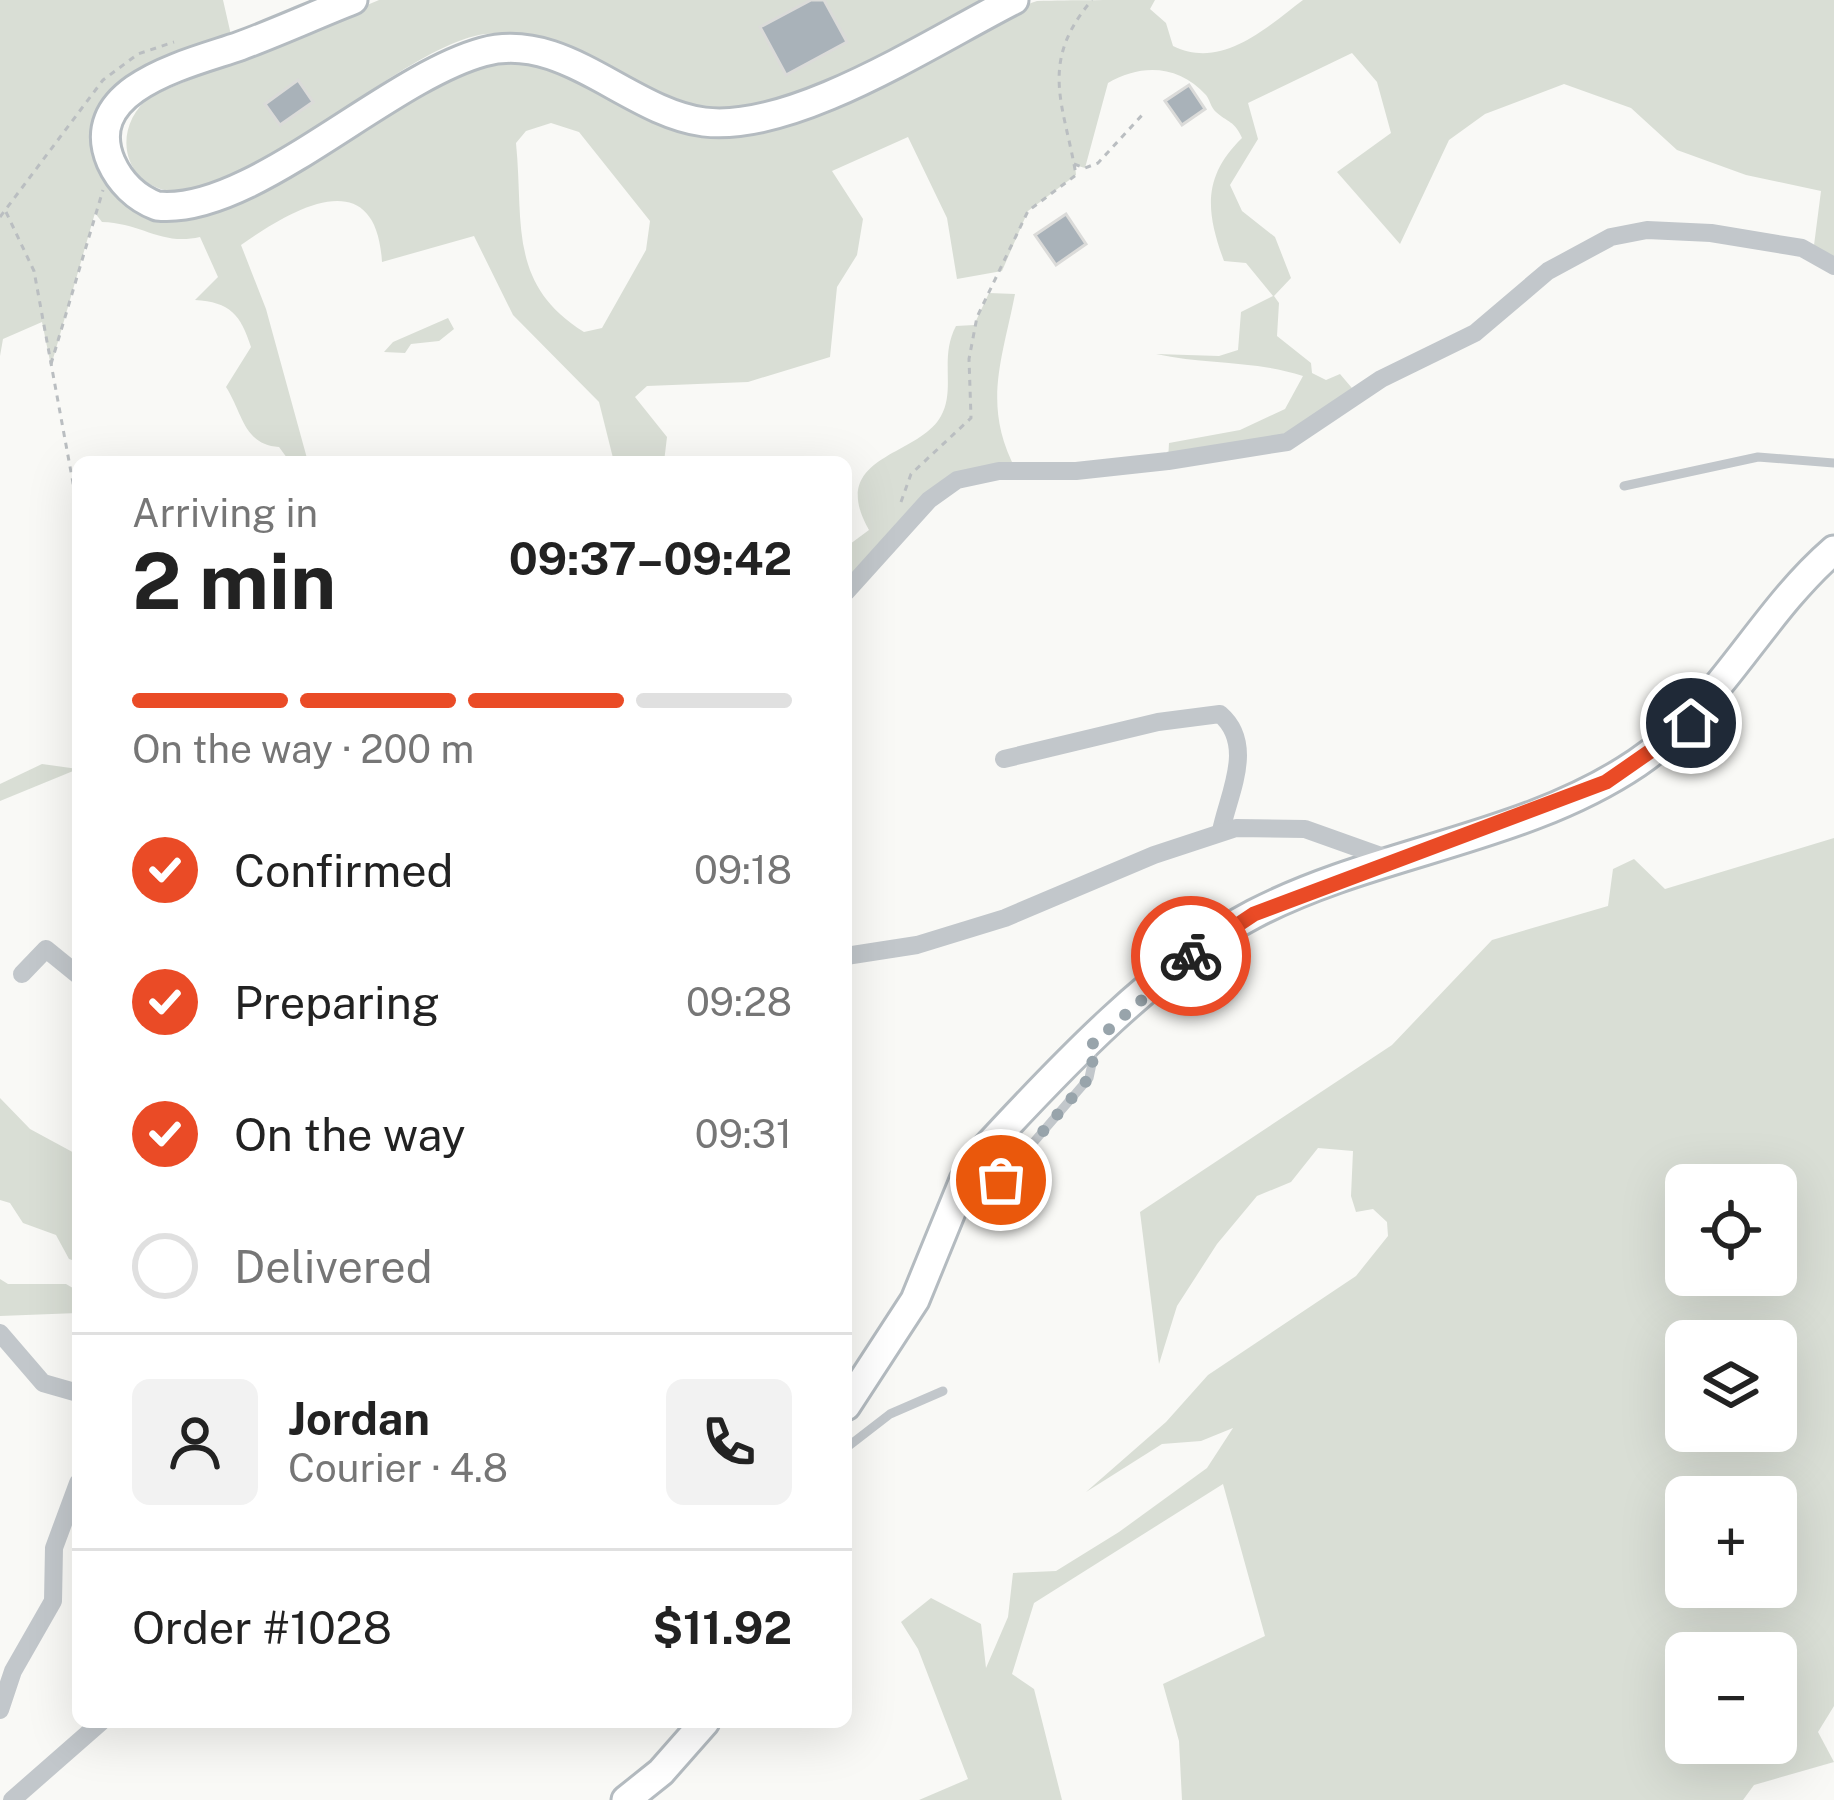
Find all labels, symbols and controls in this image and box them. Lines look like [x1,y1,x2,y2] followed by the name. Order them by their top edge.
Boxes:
[132,490,318,536] text: Arriving in
[509,532,792,585] text: 09:37–09:42
[132,535,336,627] text: 2 min
[1640,672,1742,774] pin
[1658,690,1724,756] icon: home
[132,726,474,772] text: On the way · 200 m
[132,837,198,903] icon: check
[234,844,453,897] text: Confirmed
[694,847,792,893] text: 09:18
[1131,896,1251,1016] courier
[1158,923,1224,989] icon: bike
[132,969,198,1035] icon: check
[234,976,440,1029] text: Preparing
[686,979,792,1025] text: 09:28
[132,1101,198,1167] icon: check
[234,1108,466,1161] text: On the way
[695,1111,792,1157] text: 09:31
[950,1129,1052,1231] pin
[968,1147,1034,1213] icon: bag
[1665,1164,1797,1764] map controls
[1665,1164,1797,1296] button: locate
[234,1240,433,1293] text: Delivered
[1665,1320,1797,1452] button: layers
[132,1379,258,1505] button: person
[666,1379,792,1505] button: phone
[288,1392,430,1445] text: Jordan
[288,1445,508,1491] text: Courier · 4.8
[1665,1476,1797,1608] button: +
[132,1601,392,1654] text: Order #1028
[652,1601,792,1654] text: $11.92
[1665,1632,1797,1764] button: −

